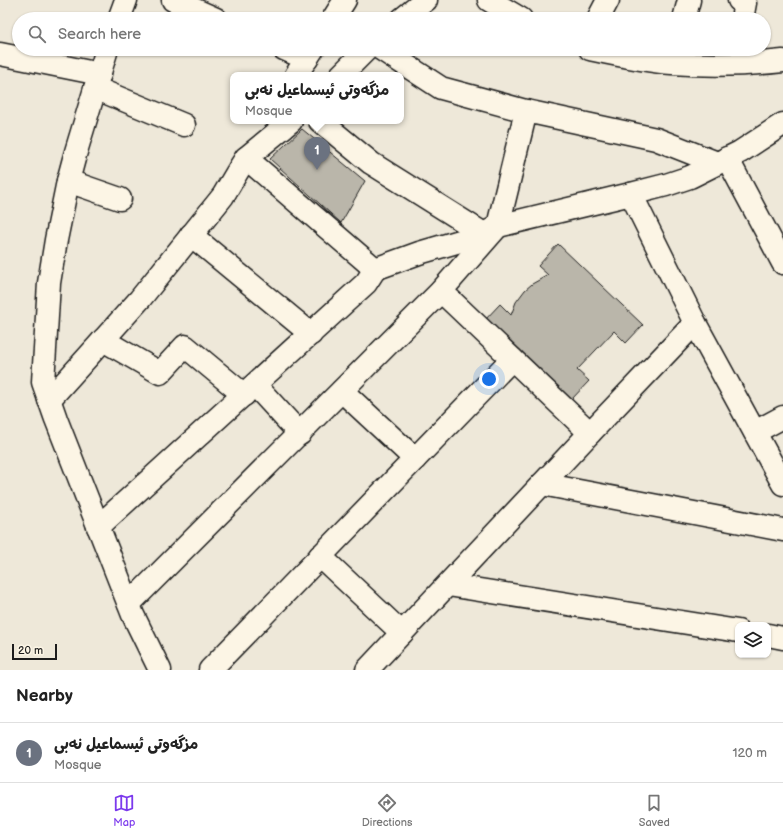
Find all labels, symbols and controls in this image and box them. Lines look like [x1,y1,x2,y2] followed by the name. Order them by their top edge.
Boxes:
[12,12,771,56] search box
[26,23,48,45] icon: search
[58,25,141,44] text: Search here
[230,72,404,124] popup
[245,81,389,100] text: مزگەوتی ئیسماعیل نەبی
[245,103,292,119] text: Mosque
[304,137,330,170] pin: 1
[479,369,499,389] your location
[735,622,771,658] map controls
[735,622,771,658] button: layers
[12,642,57,661] scale bar
[18,644,43,657] text: 20 m
[16,686,73,706] text: Nearby
[54,735,198,754] text: مزگەوتی ئیسماعیل نەبی
[26,745,32,761] text: 1
[732,745,767,761] text: 120 m
[54,757,102,773] text: Mosque
[113,792,135,829] tab: Map
[362,792,412,829] tab: Directions
[639,792,670,829] tab: Saved

